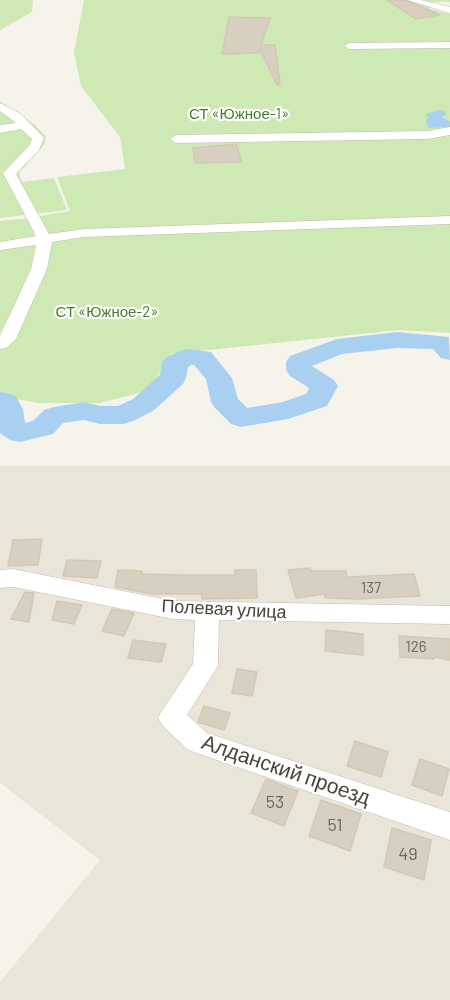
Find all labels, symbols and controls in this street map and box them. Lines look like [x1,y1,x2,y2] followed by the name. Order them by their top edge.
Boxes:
[189,105,289,123] park label: СТ «Южное-1»
[56,303,158,321] park label: СТ «Южное-2»
[361,579,381,597] house number: 137
[161,595,287,623] street label: Полевая улица
[405,638,427,656] house number: 126
[198,729,374,811] street label: Алданский проезд
[266,791,284,813] house number: 53
[327,814,343,836] house number: 51
[398,843,418,865] house number: 49

